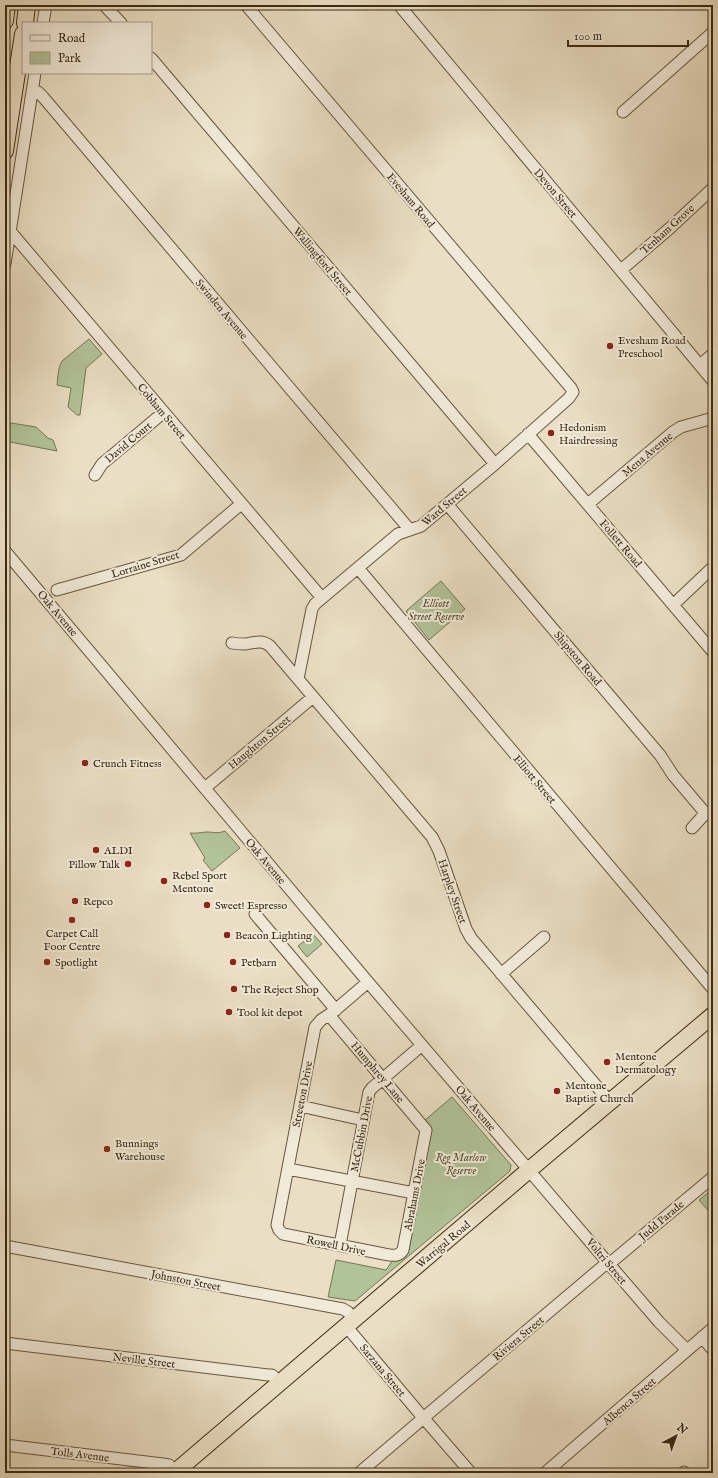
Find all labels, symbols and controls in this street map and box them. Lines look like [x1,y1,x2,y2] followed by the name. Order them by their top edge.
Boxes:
[22,22,152,74] legend
[568,22,688,48] scale bar
[574,29,602,44] text: 100 m
[58,31,86,46] text: Road
[58,51,81,66] text: Park
[531,166,580,221] street label: Devon Street
[383,170,437,231] street label: Evesham Road
[638,202,698,258] street label: Tenham Grove
[290,225,355,299] street label: Wallingford Street
[192,277,250,343] street label: Swinden Avenue
[618,334,686,361] place label: Evesham Road Preschool
[605,341,615,351] marker: Evesham Road Preschool
[134,381,189,443] street label: Cobham Street
[102,419,155,466] street label: David Court
[559,421,619,448] place label: Hedonism Hairdressing
[546,428,556,438] marker: Hedonism Hairdressing
[619,429,676,480] street label: Mena Avenue
[419,484,470,530] street label: Ward Street
[596,517,645,571] street label: Follett Road
[110,548,181,582] street label: Lorraine Street
[34,588,81,640] street label: Oak Avenue
[408,597,465,624] park label: Elliott Street Reserve
[550,628,604,689] street label: Shipston Road
[226,713,294,773] street label: Haughton Street
[510,752,559,807] street label: Elliott Street
[93,757,162,771] place label: Crunch Fitness
[80,758,90,768] marker: Crunch Fitness
[242,836,289,888] street label: Oak Avenue
[103,844,133,858] place label: ALDI
[91,845,101,855] marker: ALDI
[434,857,470,926] street label: Harpley Street
[68,858,120,872] place label: Pillow Talk
[123,859,133,869] marker: Pillow Talk
[172,869,227,896] place label: Rebel Sport Mentone
[159,876,169,886] marker: Rebel Sport Mentone
[83,895,113,909] place label: Repco
[70,896,80,906] marker: Repco
[215,899,287,913] place label: Sweet! Espresso
[202,900,212,910] marker: Sweet! Espresso
[67,915,77,925] marker: Carpet Call Foor Centre
[44,927,100,954] place label: Carpet Call Foor Centre
[235,929,313,943] place label: Beacon Lighting
[222,930,232,940] marker: Beacon Lighting
[55,956,98,970] place label: Spotlight
[241,956,277,970] place label: Petbarn
[42,957,52,967] marker: Spotlight
[228,957,238,967] marker: Petbarn
[242,983,319,997] place label: The Reject Shop
[229,984,239,994] marker: The Reject Shop
[237,1006,303,1020] place label: Tool kit depot
[224,1007,234,1017] marker: Tool kit depot
[348,1039,407,1106] street label: Humphrey Lane
[615,1050,677,1077] place label: Mentone Dermatology
[602,1057,612,1067] marker: Mentone Dermatology
[290,1060,316,1128] street label: Streeton Drive
[565,1079,634,1106] place label: Mentone Baptist Church
[452,1083,499,1135] street label: Oak Avenue
[552,1086,562,1096] marker: Mentone Baptist Church
[348,1095,376,1173] street label: McCubbin Drive
[115,1137,165,1164] place label: Bunnings Warehouse
[102,1144,112,1154] marker: Bunnings Warehouse
[436,1151,487,1178] park label: Reg Marlow Reserve
[401,1158,429,1233] street label: Abrahams Drive
[635,1198,687,1245] street label: Judd Parade
[414,1218,474,1272] street label: Warrigal Road
[305,1233,367,1259] street label: Rowell Drive
[582,1235,630,1288] street label: Voltri Street
[148,1267,222,1295] street label: Johnston Street
[490,1313,547,1364] street label: Riviera Street
[356,1341,409,1400] street label: Sarzana Street
[112,1350,176,1372] street label: Neville Street
[599,1375,659,1429] street label: Albenca Street
[656,1416,696,1456] north arrow
[673,1420,690,1438] text: N
[50,1444,110,1466] street label: Tolls Avenue

